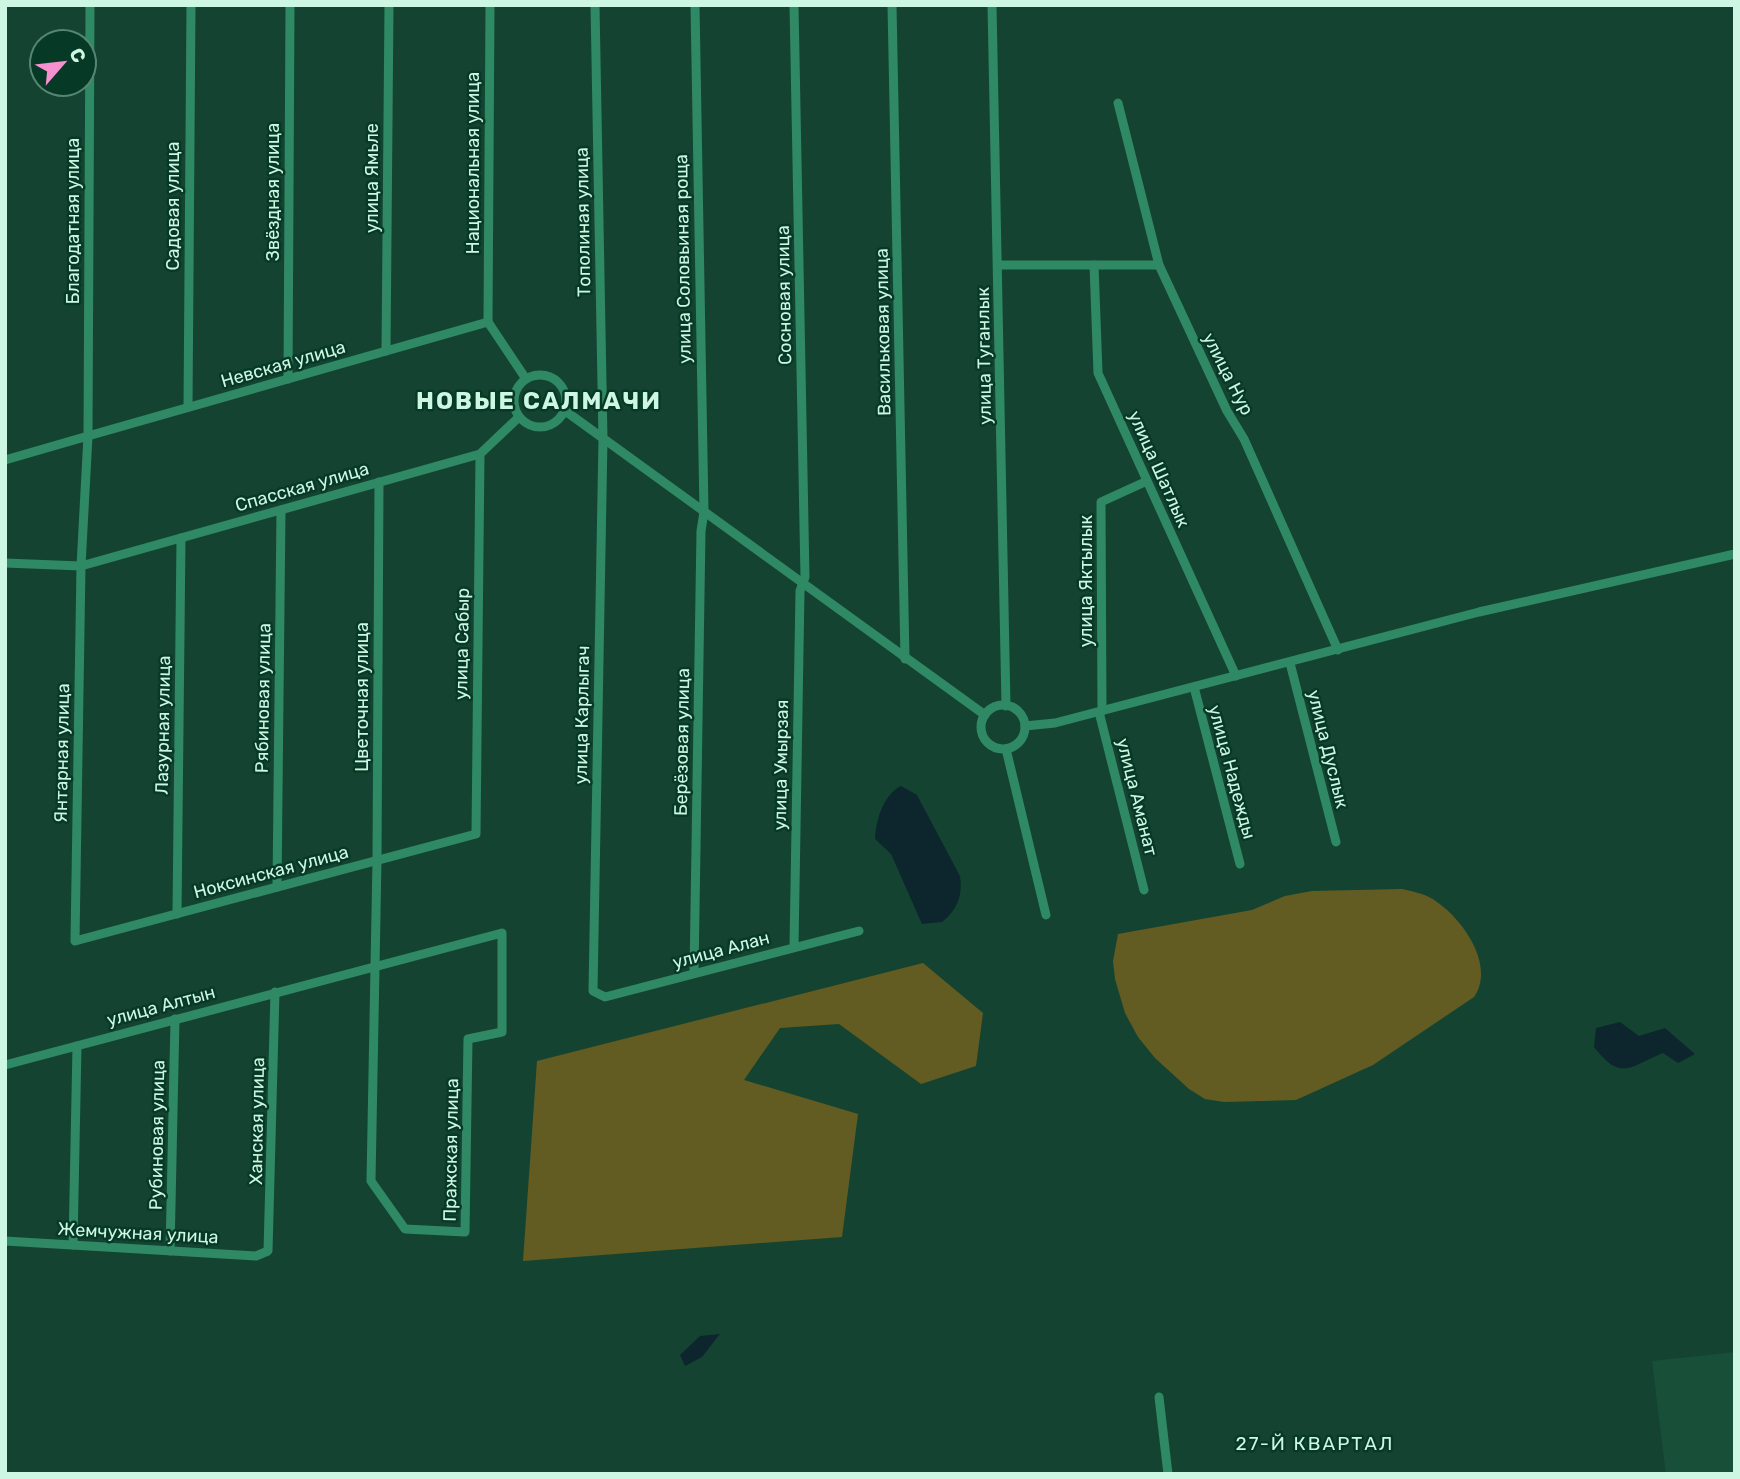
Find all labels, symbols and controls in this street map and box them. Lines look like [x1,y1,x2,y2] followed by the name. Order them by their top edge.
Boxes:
[28,28,98,98] north arrow
[64,44,91,67] text: С
[462,72,484,254] street label: Национальная улица
[262,123,284,261] street label: Звёздная улица
[361,123,383,233] street label: улица Ямьле
[62,138,84,304] street label: Благодатная улица
[162,141,184,271] street label: Садовая улица
[571,147,595,297] street label: Тополиная улица
[670,154,696,364] street label: улица Соловьиная роща
[772,225,796,365] street label: Сосновая улица
[871,248,895,416] street label: Васильковая улица
[972,286,996,425] street label: улица Туганлык
[1198,329,1258,419] street label: улица Нур
[218,336,348,392] street label: Невская улица
[416,387,662,415] district label: НОВЫЕ САЛМАЧИ
[1123,407,1195,531] street label: улица Шатлык
[233,457,371,517] street label: Спасская улица
[1075,514,1097,647] street label: улица Яктылык
[450,588,474,700] street label: улица Сабыр
[351,622,373,772] street label: Цветочная улица
[251,623,275,773] street label: Рябиновая улица
[570,645,594,785] street label: улица Карлыгач
[151,655,175,795] street label: Лазурная улица
[670,668,694,816] street label: Берёзовая улица
[50,683,74,823] street label: Янтарная улица
[1303,688,1353,811] street label: улица Дуслык
[769,699,793,831] street label: улица Умырзая
[1204,703,1260,841] street label: улица Надежды
[1112,736,1162,858] street label: улица Аманат
[191,841,351,903] street label: Ноксинская улица
[670,926,772,974] street label: улица Алан
[104,981,218,1031] street label: улица Алтын
[245,1057,269,1185] street label: Ханская улица
[145,1060,169,1210] street label: Рубиновая улица
[439,1078,463,1222] street label: Пражская улица
[57,1218,219,1248] street label: Жемчужная улица
[1236,1432,1394,1455] district label: 27-Й КВАРТАЛ

